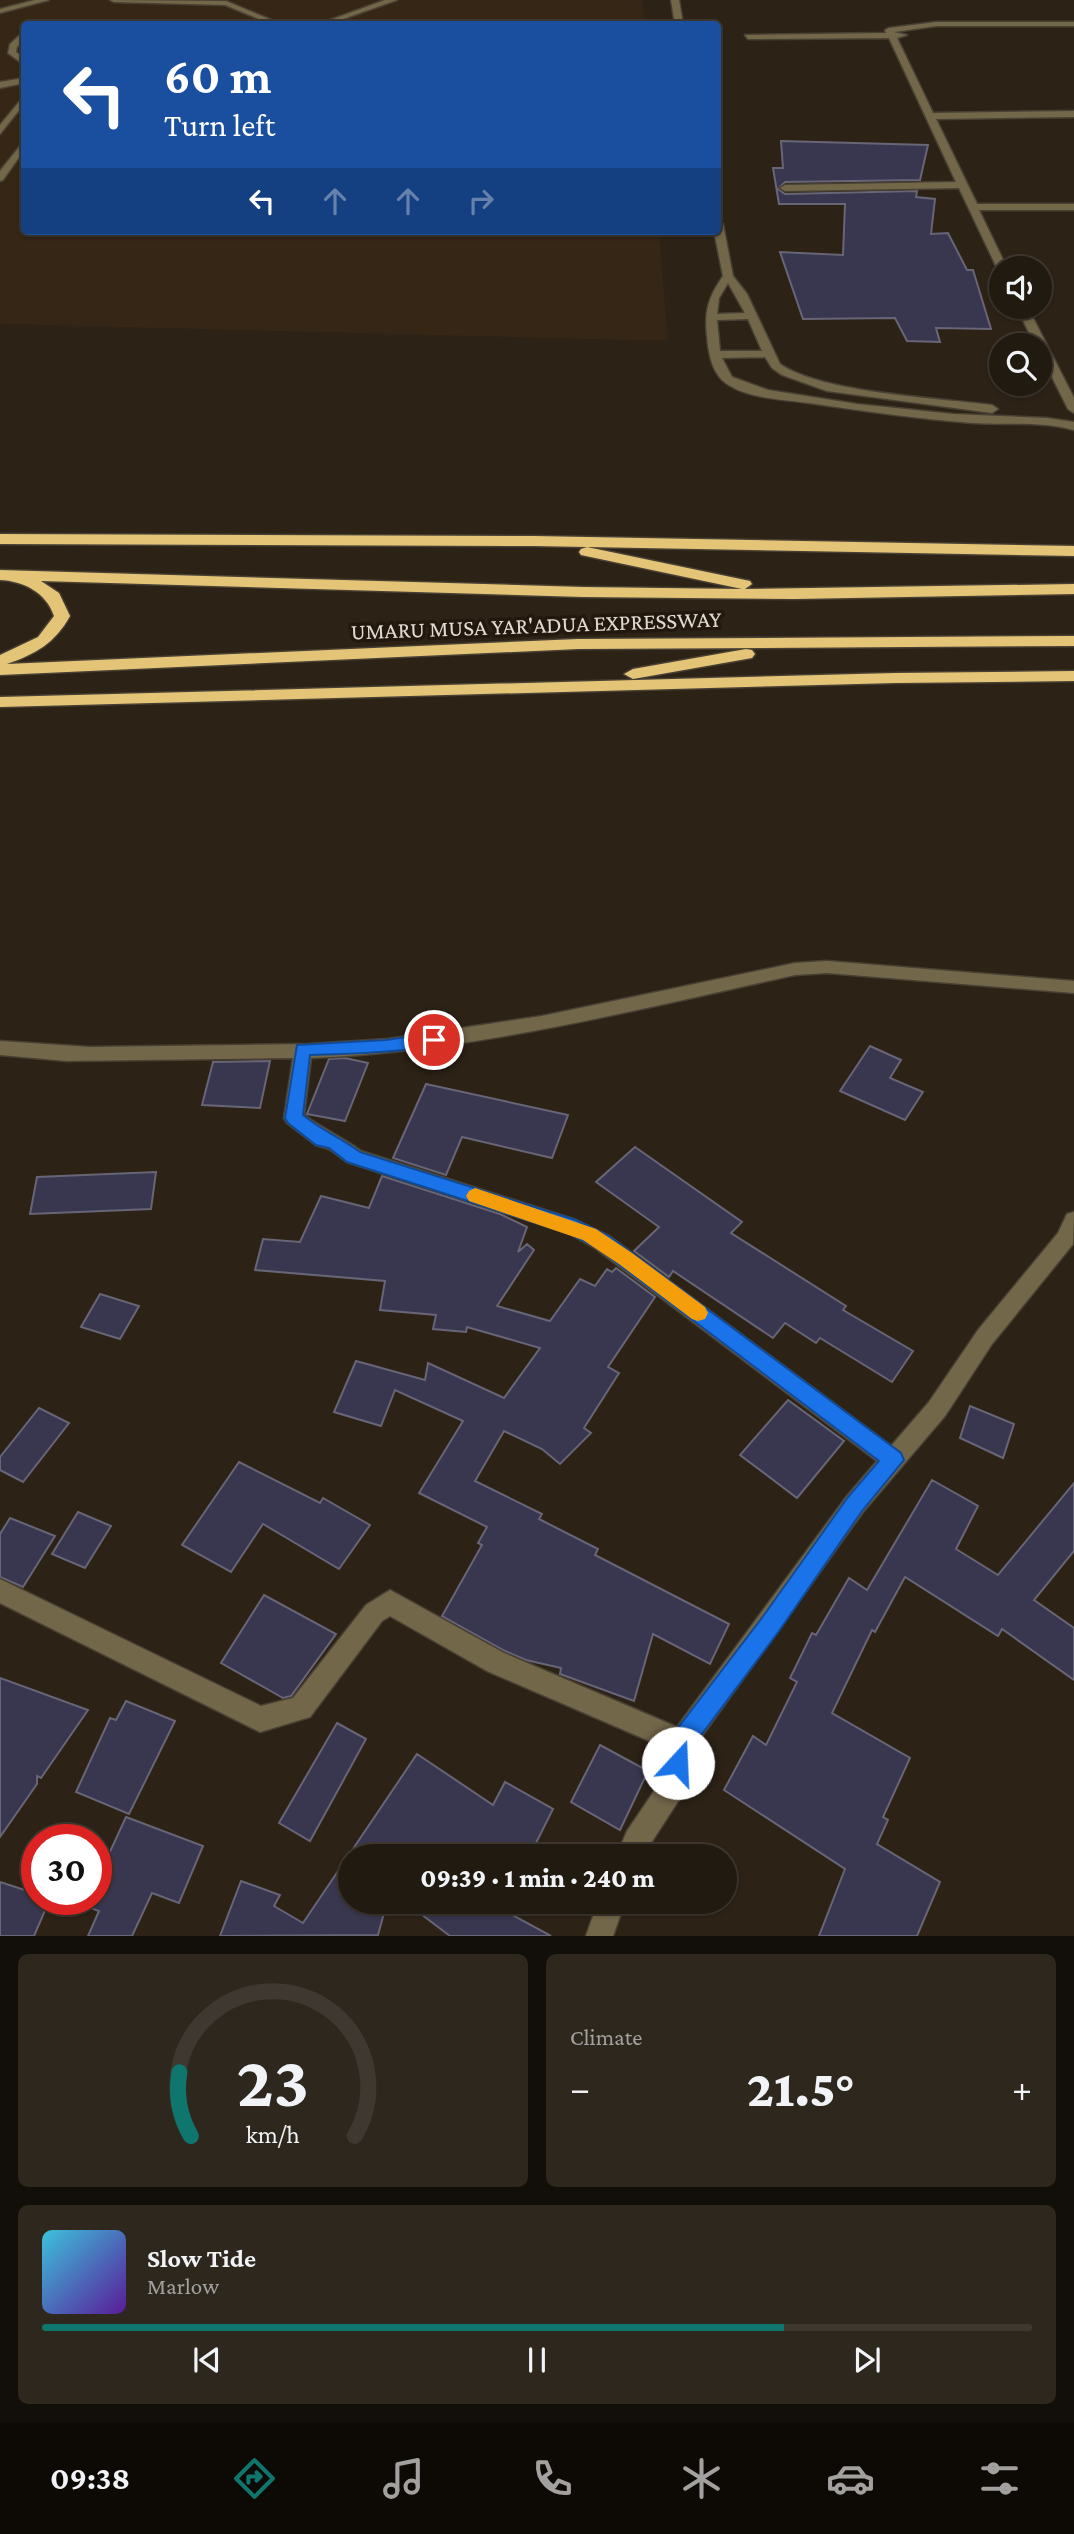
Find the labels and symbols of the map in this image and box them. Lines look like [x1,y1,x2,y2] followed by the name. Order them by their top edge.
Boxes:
[350,606,723,644] street label: UMARU MUSA YAR'ADUA EXPRESSWAY
[404,1010,464,1070] pin
[641,1726,715,1800] position arrow
[21,1824,112,1915] speed limit sign: 30

